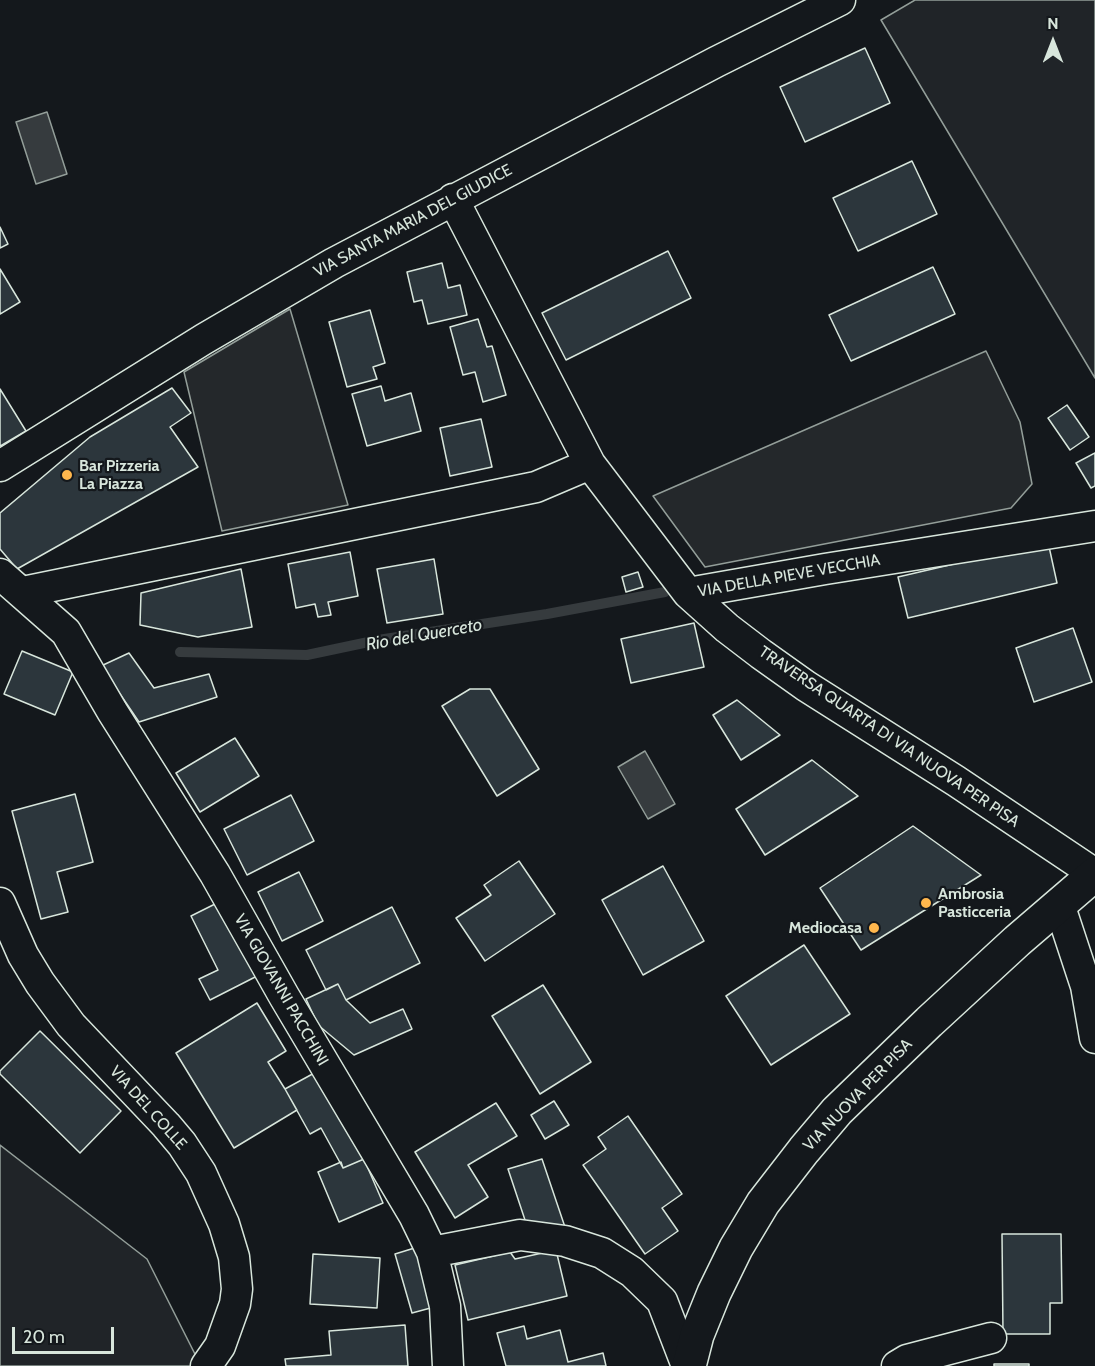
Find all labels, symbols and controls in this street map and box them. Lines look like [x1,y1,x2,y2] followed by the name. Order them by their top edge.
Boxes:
[1023,12,1083,72] north arrow
[1047,14,1059,33] text: N
[311,160,515,282] street label: VIA SANTA MARIA DEL GIUDICE
[79,456,159,494] place label: Bar Pizzeria La Piazza
[60,468,74,482] marker: Bar Pizzeria La Piazza
[696,551,882,601] street label: VIA DELLA PIEVE VECCHIA
[364,614,484,656] water label: Rio del Querceto
[755,642,1023,832] street label: TRAVERSA QUARTA DI VIA NUOVA PER PISA
[938,884,1011,922] place label: Ambrosia Pasticceria
[919,896,933,910] marker: Ambrosia Pasticceria
[230,911,332,1069] street label: VIA GIOVANNI PACCHINI
[789,918,862,938] place label: Mediocasa
[867,921,881,935] marker: Mediocasa
[800,1035,916,1155] street label: VIA NUOVA PER PISA
[105,1062,191,1154] street label: VIA DEL COLLE
[15,1315,117,1353] scale bar
[23,1326,65,1348] text: 20 m

